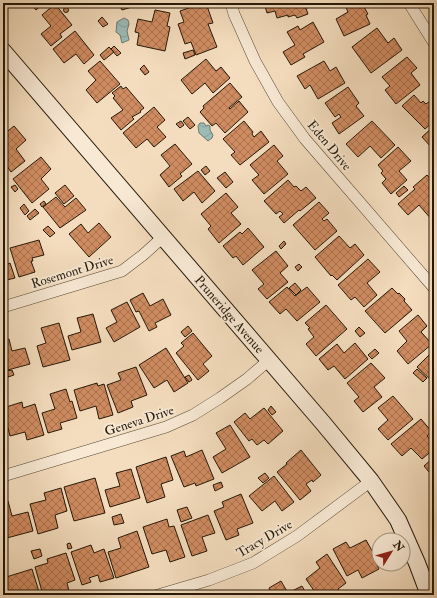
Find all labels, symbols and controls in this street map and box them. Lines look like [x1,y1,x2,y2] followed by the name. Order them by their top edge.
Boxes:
[304,117,355,174] street label: Eden Drive
[29,252,116,292] street label: Rosemont Drive
[191,272,268,357] street label: Pruneridge Avenue
[103,402,176,440] street label: Geneva Drive
[234,516,296,562] street label: Tracy Drive
[371,532,411,572] north arrow
[390,538,407,555] text: N

